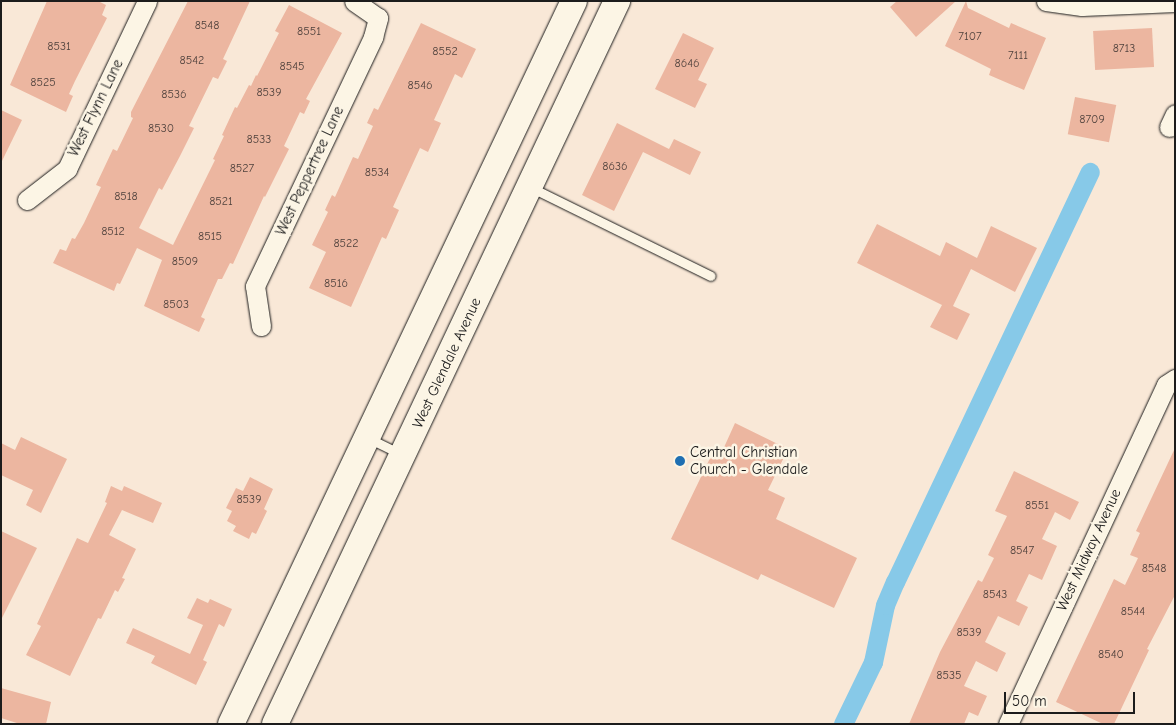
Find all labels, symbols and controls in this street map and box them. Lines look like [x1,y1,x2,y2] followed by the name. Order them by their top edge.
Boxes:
[195,19,219,33] house number: 8548
[297,25,321,39] house number: 8551
[958,30,982,44] house number: 7107
[47,40,71,54] house number: 8531
[1113,42,1135,56] house number: 8713
[432,45,458,59] house number: 8552
[1008,49,1028,63] house number: 7111
[180,54,204,68] house number: 8542
[65,56,127,160] street label: West Flynn Lane
[675,57,699,71] house number: 8646
[280,60,304,74] house number: 8545
[30,76,56,90] house number: 8525
[408,79,432,93] house number: 8546
[256,86,282,100] house number: 8539
[161,88,187,102] house number: 8536
[272,104,348,238] street label: West Peppertree Lane
[1079,113,1105,127] house number: 8709
[148,122,174,136] house number: 8530
[247,133,271,147] house number: 8533
[602,160,628,174] house number: 8636
[230,162,254,176] house number: 8527
[365,166,389,180] house number: 8534
[114,190,138,204] house number: 8518
[209,195,233,209] house number: 8521
[101,225,125,239] house number: 8512
[198,230,222,244] house number: 8515
[333,237,359,251] house number: 8522
[172,255,198,269] house number: 8509
[324,277,348,291] house number: 8516
[409,295,485,431] street label: West Glendale Avenue
[163,298,189,312] house number: 8503
[690,443,808,478] place label: Central Christian Church - Glendale
[674,455,686,467] marker: Central Christian Church - Glendale
[1053,486,1125,614] street label: West Midway Avenue
[236,493,262,507] house number: 8539
[1025,499,1049,513] house number: 8551
[1010,544,1034,558] house number: 8547
[1142,562,1166,576] house number: 8548
[983,588,1007,602] house number: 8543
[1121,605,1145,619] house number: 8544
[956,626,982,640] house number: 8539
[1098,648,1124,662] house number: 8540
[936,669,962,683] house number: 8535
[1006,682,1137,714] scale bar
[1012,692,1047,710] text: 50 m

